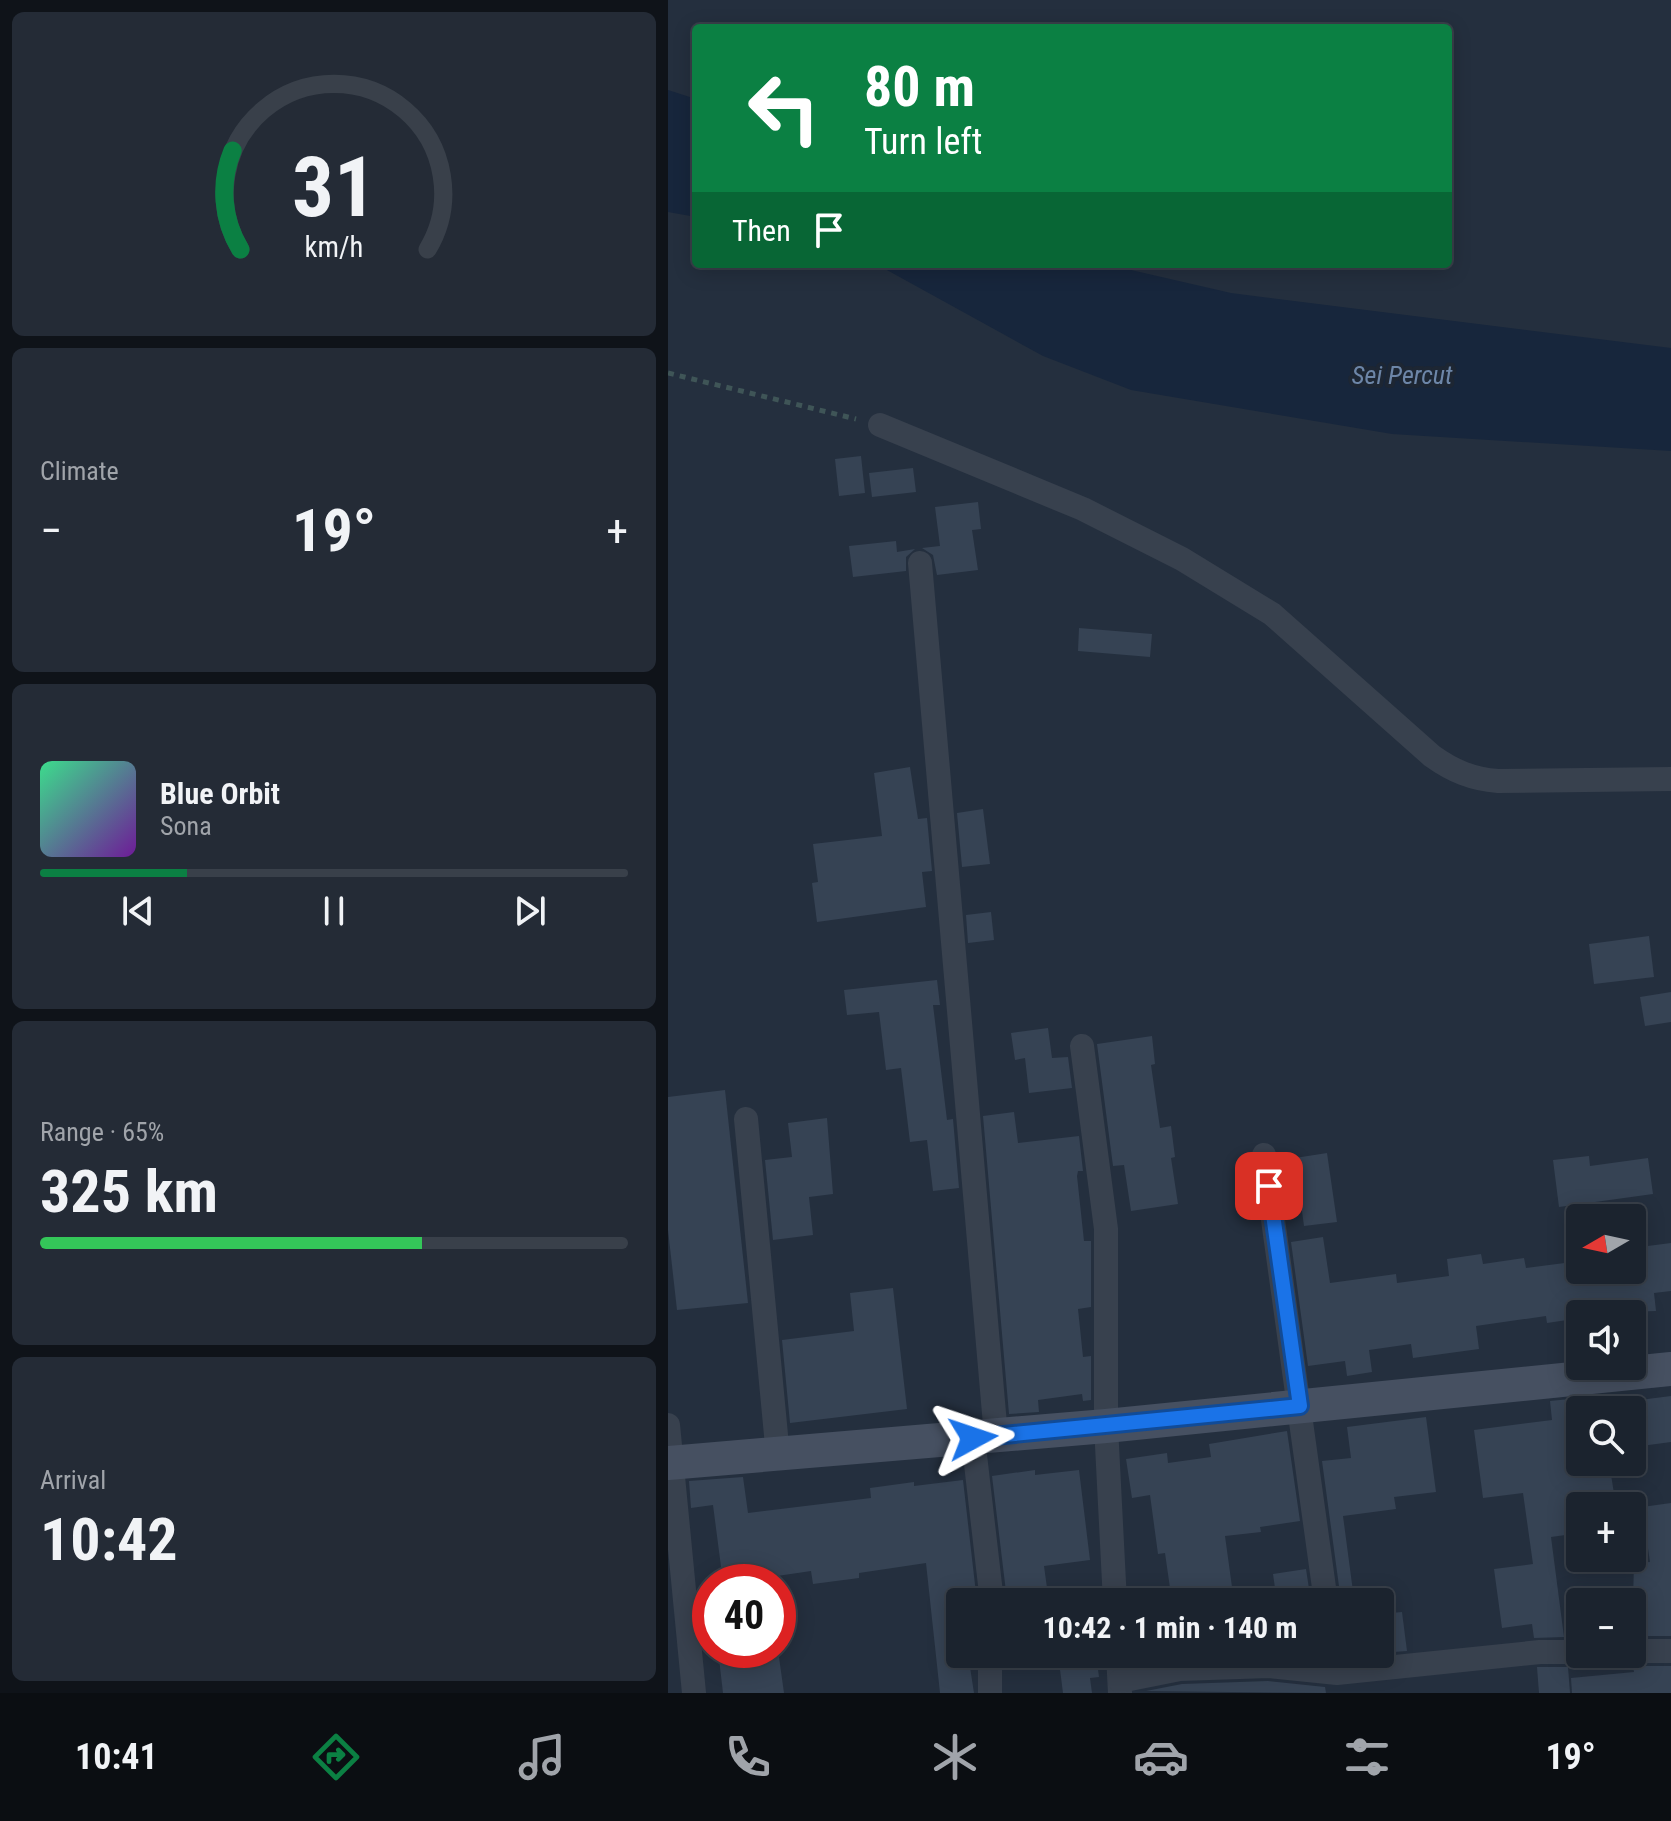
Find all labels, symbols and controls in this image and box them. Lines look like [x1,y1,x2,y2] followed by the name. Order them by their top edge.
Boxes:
[864,54,975,120] text: 80 m
[732,56,836,160] icon: left
[864,121,982,163] text: Turn left
[292,139,376,236] text: 31
[807,208,851,252] icon: arrive
[732,213,791,248] text: Then
[305,230,363,264] text: km/h
[1352,360,1453,390] water label: Sei Percut
[40,456,119,486] text: Climate
[292,495,376,566] text: 19°
[40,505,62,557] text: −
[606,505,628,557] text: +
[160,776,280,811] text: Blue Orbit
[160,811,212,841] text: Sona
[116,889,160,933] icon: previous
[312,889,356,933] icon: pause
[508,889,552,933] icon: next
[40,1117,164,1147] text: Range · 65%
[1235,1152,1303,1220] pin
[40,1156,218,1227] text: 325 km
[1247,1164,1291,1208] icon: arrive
[1566,1204,1646,1284] north arrow
[1566,1204,1646,1668] map controls
[1566,1300,1646,1380] button: sound
[931,1396,1015,1480] position arrow
[1566,1396,1646,1476] button: search
[40,1465,106,1495] text: Arrival
[1566,1492,1646,1572] button: +
[40,1504,178,1575] text: 10:42
[692,1564,796,1668] speed limit sign: 40
[1566,1588,1646,1668] button: −
[1043,1610,1297,1645] text: 10:42 · 1 min · 140 m
[308,1729,364,1785] icon: directions
[514,1729,570,1785] icon: music
[720,1729,776,1785] icon: phone
[927,1729,983,1785] icon: climate
[1133,1729,1189,1785] icon: car
[1339,1729,1395,1785] icon: filters
[75,1736,158,1778] text: 10:41
[1545,1736,1596,1778] text: 19°

